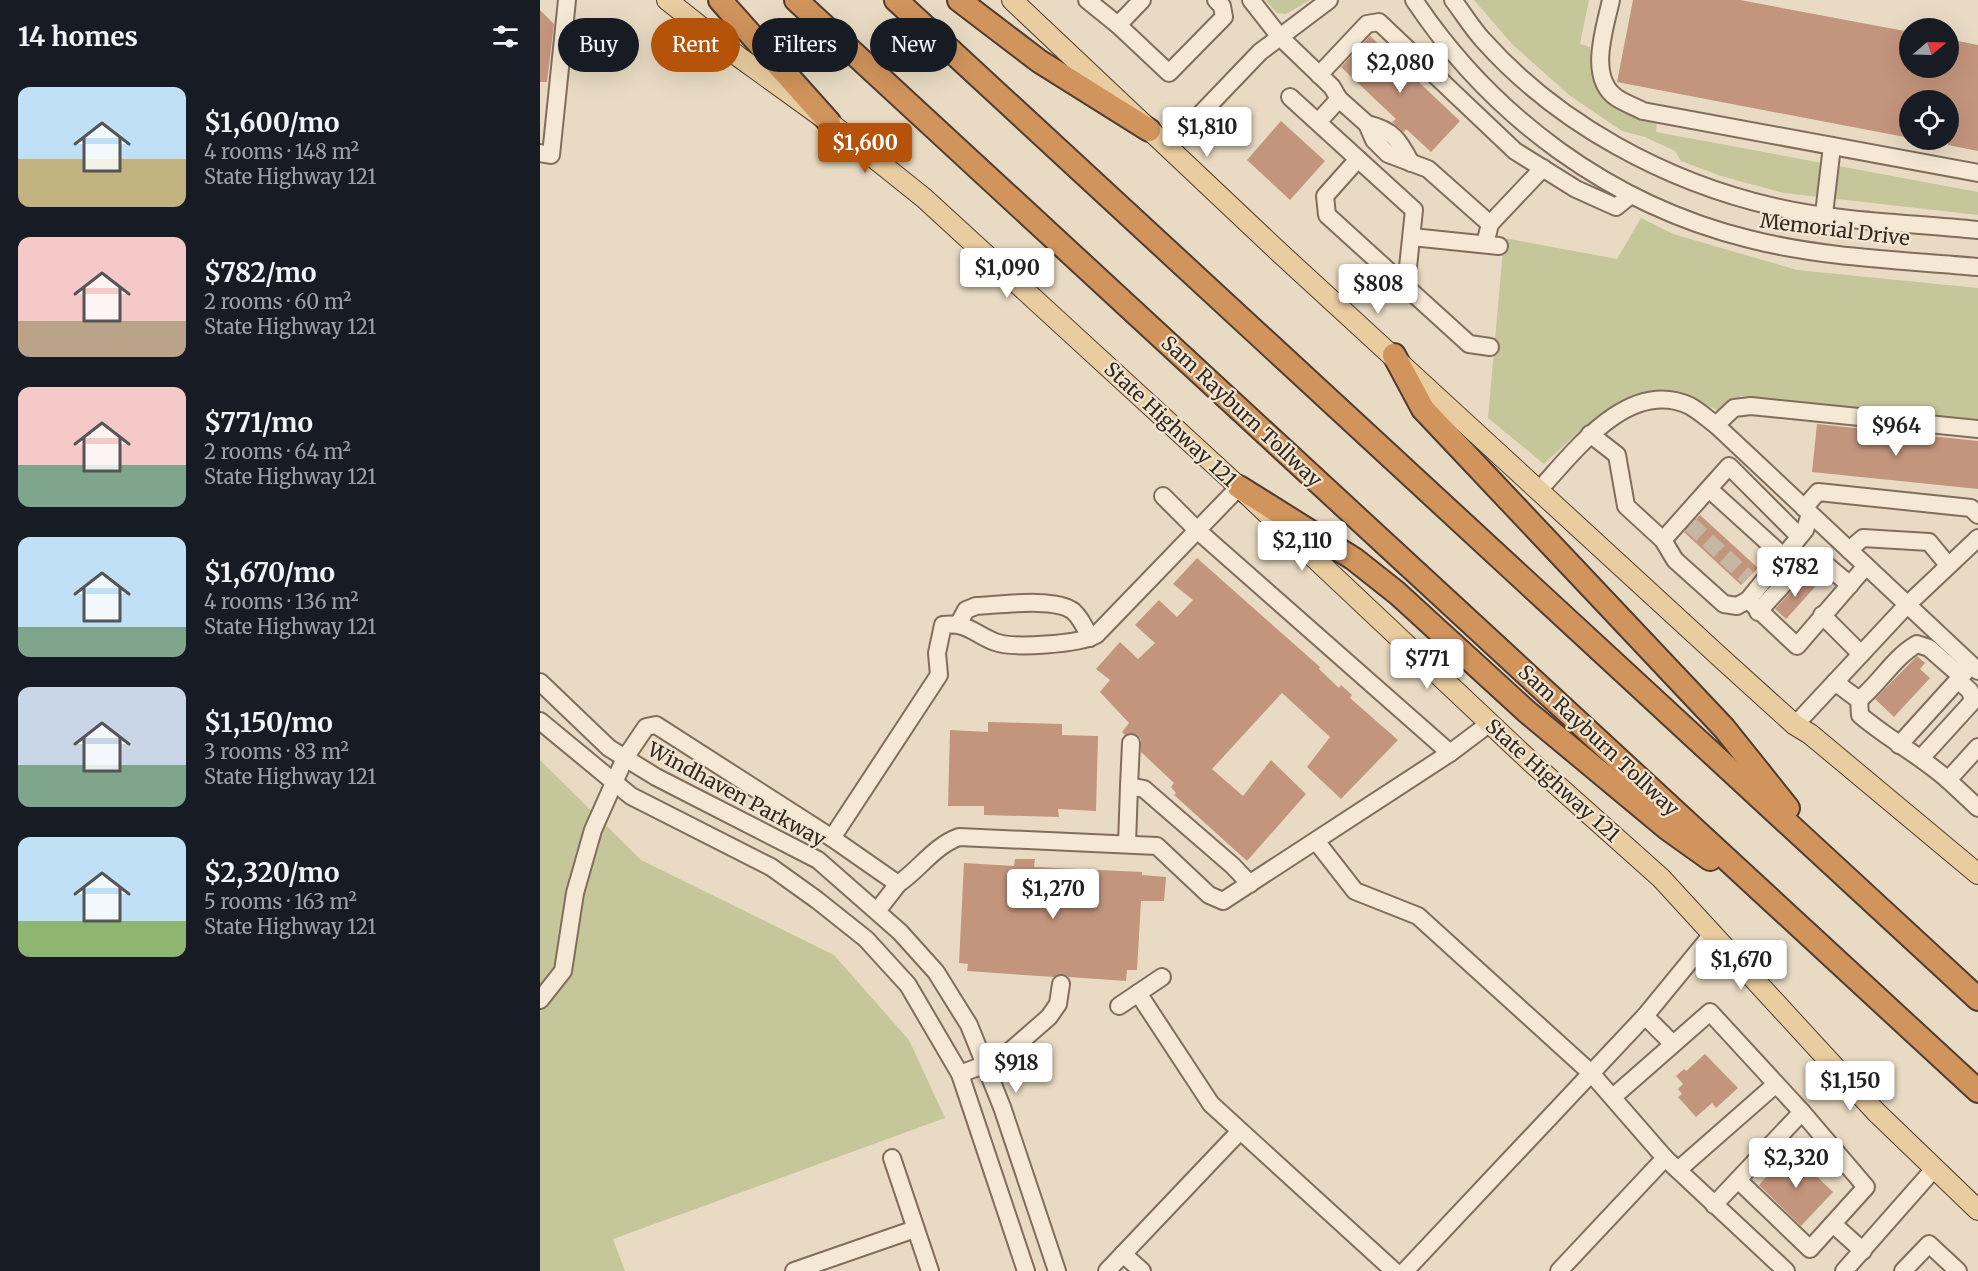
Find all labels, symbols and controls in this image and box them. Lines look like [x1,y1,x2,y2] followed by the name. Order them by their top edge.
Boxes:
[558,18,639,72] chip: Buy
[651,18,740,72] chip: Rent
[752,18,858,72] chip: Filters
[870,18,957,72] chip: New
[1899,18,1959,78] north arrow
[1899,18,1959,150] map controls
[18,20,138,53] text: 14 homes
[489,20,522,53] icon: filters
[1351,43,1449,94] pin: $2,080
[1366,50,1434,75] text: $2,080
[1899,90,1959,150] button: locate
[204,106,340,139] text: $1,600/mo
[1158,107,1256,158] pin: $1,810
[66,111,138,183] icon: home
[1177,114,1238,139] text: $1,810
[816,123,914,174] pin: $1,600
[832,130,898,155] text: $1,600
[204,139,359,164] text: 4 rooms · 148 m²
[204,164,376,189] text: State Highway 121
[1759,207,1911,251] street label: Memorial Drive
[958,248,1056,299] pin: $1,090
[974,255,1040,280] text: $1,090
[204,256,316,289] text: $782/mo
[66,261,138,333] icon: home
[1342,264,1414,315] pin: $808
[1353,271,1403,296] text: $808
[204,289,351,314] text: 2 rooms · 60 m²
[204,314,376,339] text: State Highway 121
[1156,330,1328,492] street label: Sam Rayburn Tollway
[1099,356,1243,492] street label: State Highway 121
[204,406,313,439] text: $771/mo
[1860,406,1932,457] pin: $964
[66,411,138,483] icon: home
[1871,413,1921,438] text: $964
[204,439,351,464] text: 2 rooms · 64 m²
[204,464,376,489] text: State Highway 121
[1253,521,1351,572] pin: $2,110
[1272,528,1332,553] text: $2,110
[1759,547,1831,598] pin: $782
[1771,554,1819,579] text: $782
[204,556,335,589] text: $1,670/mo
[66,561,138,633] icon: home
[204,589,359,614] text: 4 rooms · 136 m²
[204,614,376,639] text: State Highway 121
[1391,639,1463,690] pin: $771
[1404,646,1450,671] text: $771
[1513,659,1685,821] street label: Sam Rayburn Tollway
[204,706,333,739] text: $1,150/mo
[66,711,138,783] icon: home
[1481,713,1625,847] street label: State Highway 121
[643,736,831,852] street label: Windhaven Parkway
[204,739,349,764] text: 3 rooms · 83 m²
[204,764,376,789] text: State Highway 121
[204,856,339,889] text: $2,320/mo
[66,861,138,933] icon: home
[1004,869,1102,920] pin: $1,270
[1021,876,1085,901] text: $1,270
[204,889,357,914] text: 5 rooms · 163 m²
[204,914,376,939] text: State Highway 121
[1692,940,1790,991] pin: $1,670
[1710,947,1772,972] text: $1,670
[980,1043,1052,1094] pin: $918
[993,1050,1039,1075] text: $918
[1801,1061,1899,1112] pin: $1,150
[1820,1068,1881,1093] text: $1,150
[1747,1138,1845,1189] pin: $2,320
[1763,1145,1829,1170] text: $2,320

